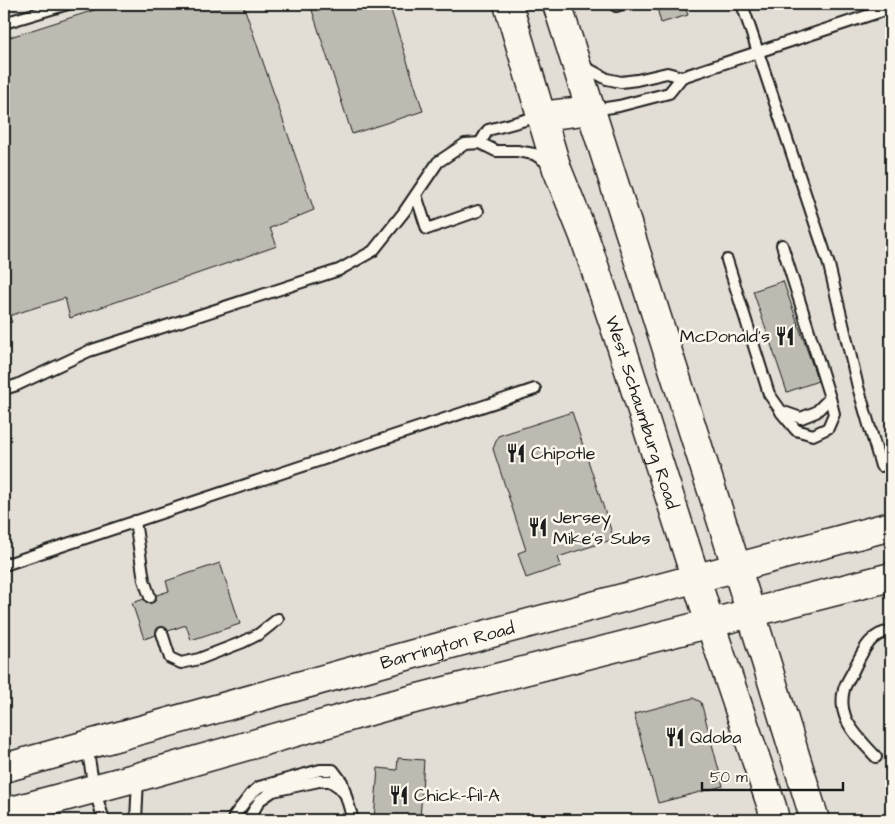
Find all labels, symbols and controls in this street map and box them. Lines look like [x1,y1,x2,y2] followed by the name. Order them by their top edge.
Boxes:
[599,312,685,512] street label: West Schaumburg Road
[680,324,770,349] place label: McDonald's
[774,325,796,347] restaurant icon: McDonald's
[531,441,596,466] place label: Chipotle
[505,442,527,464] restaurant icon: Chipotle
[553,505,650,551] place label: Jersey Mike's Subs
[527,516,549,538] restaurant icon: Jersey Mike's Subs
[377,615,517,675] street label: Barrington Road
[690,725,741,750] place label: Qdoba
[664,726,686,748] restaurant icon: Qdoba
[702,759,844,791] scale bar
[710,767,748,788] text: 50 m
[414,783,500,808] place label: Chick-fil-A
[388,784,410,806] restaurant icon: Chick-fil-A

